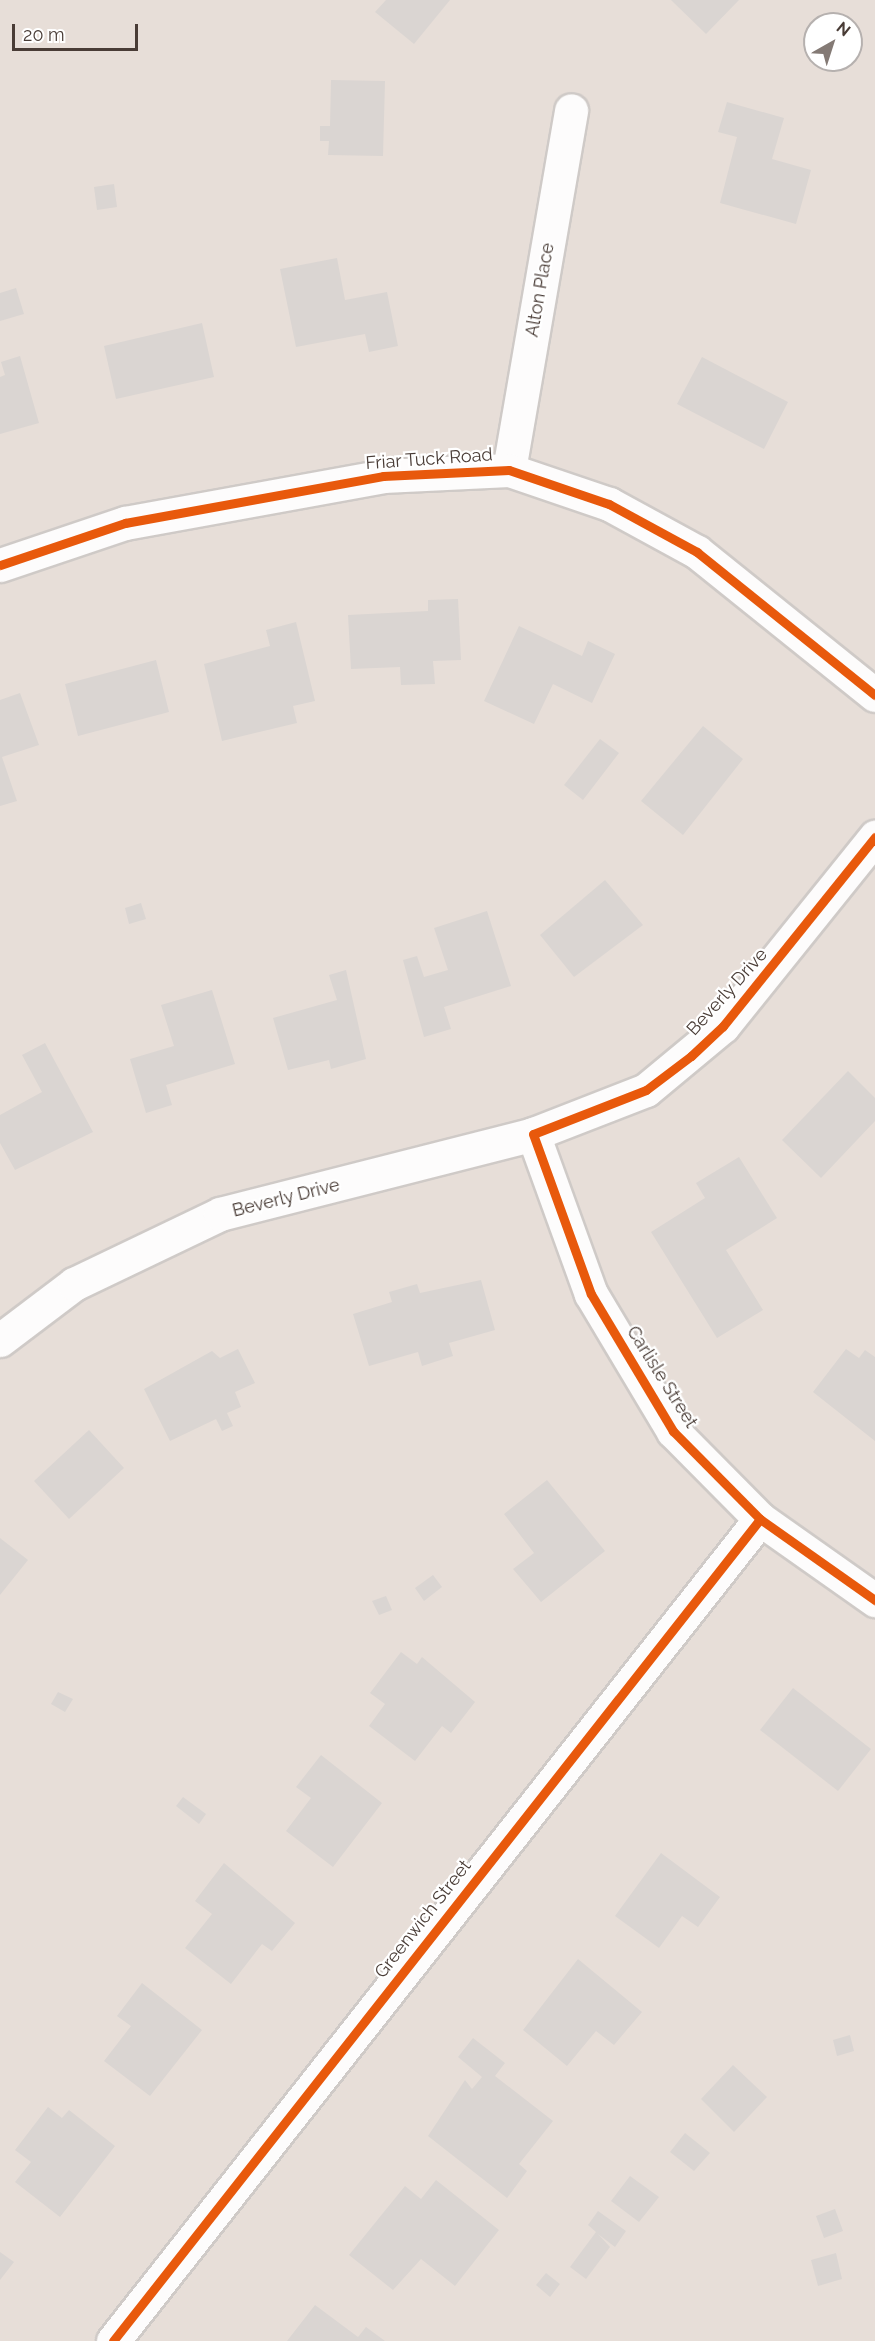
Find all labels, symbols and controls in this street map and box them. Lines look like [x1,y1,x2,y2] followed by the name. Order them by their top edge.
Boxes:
[15,12,141,50] scale bar
[803,12,863,72] north arrow
[833,18,854,40] text: N
[23,24,65,45] text: 20 m
[521,241,559,339] street label: Alton Place
[364,444,494,474] street label: Friar Tuck Road
[682,944,772,1040] street label: Beverly Drive
[230,1174,342,1222] street label: Beverly Drive
[622,1322,702,1432] street label: Carlisle Street
[370,1856,476,1982] street label: Greenwich Street

